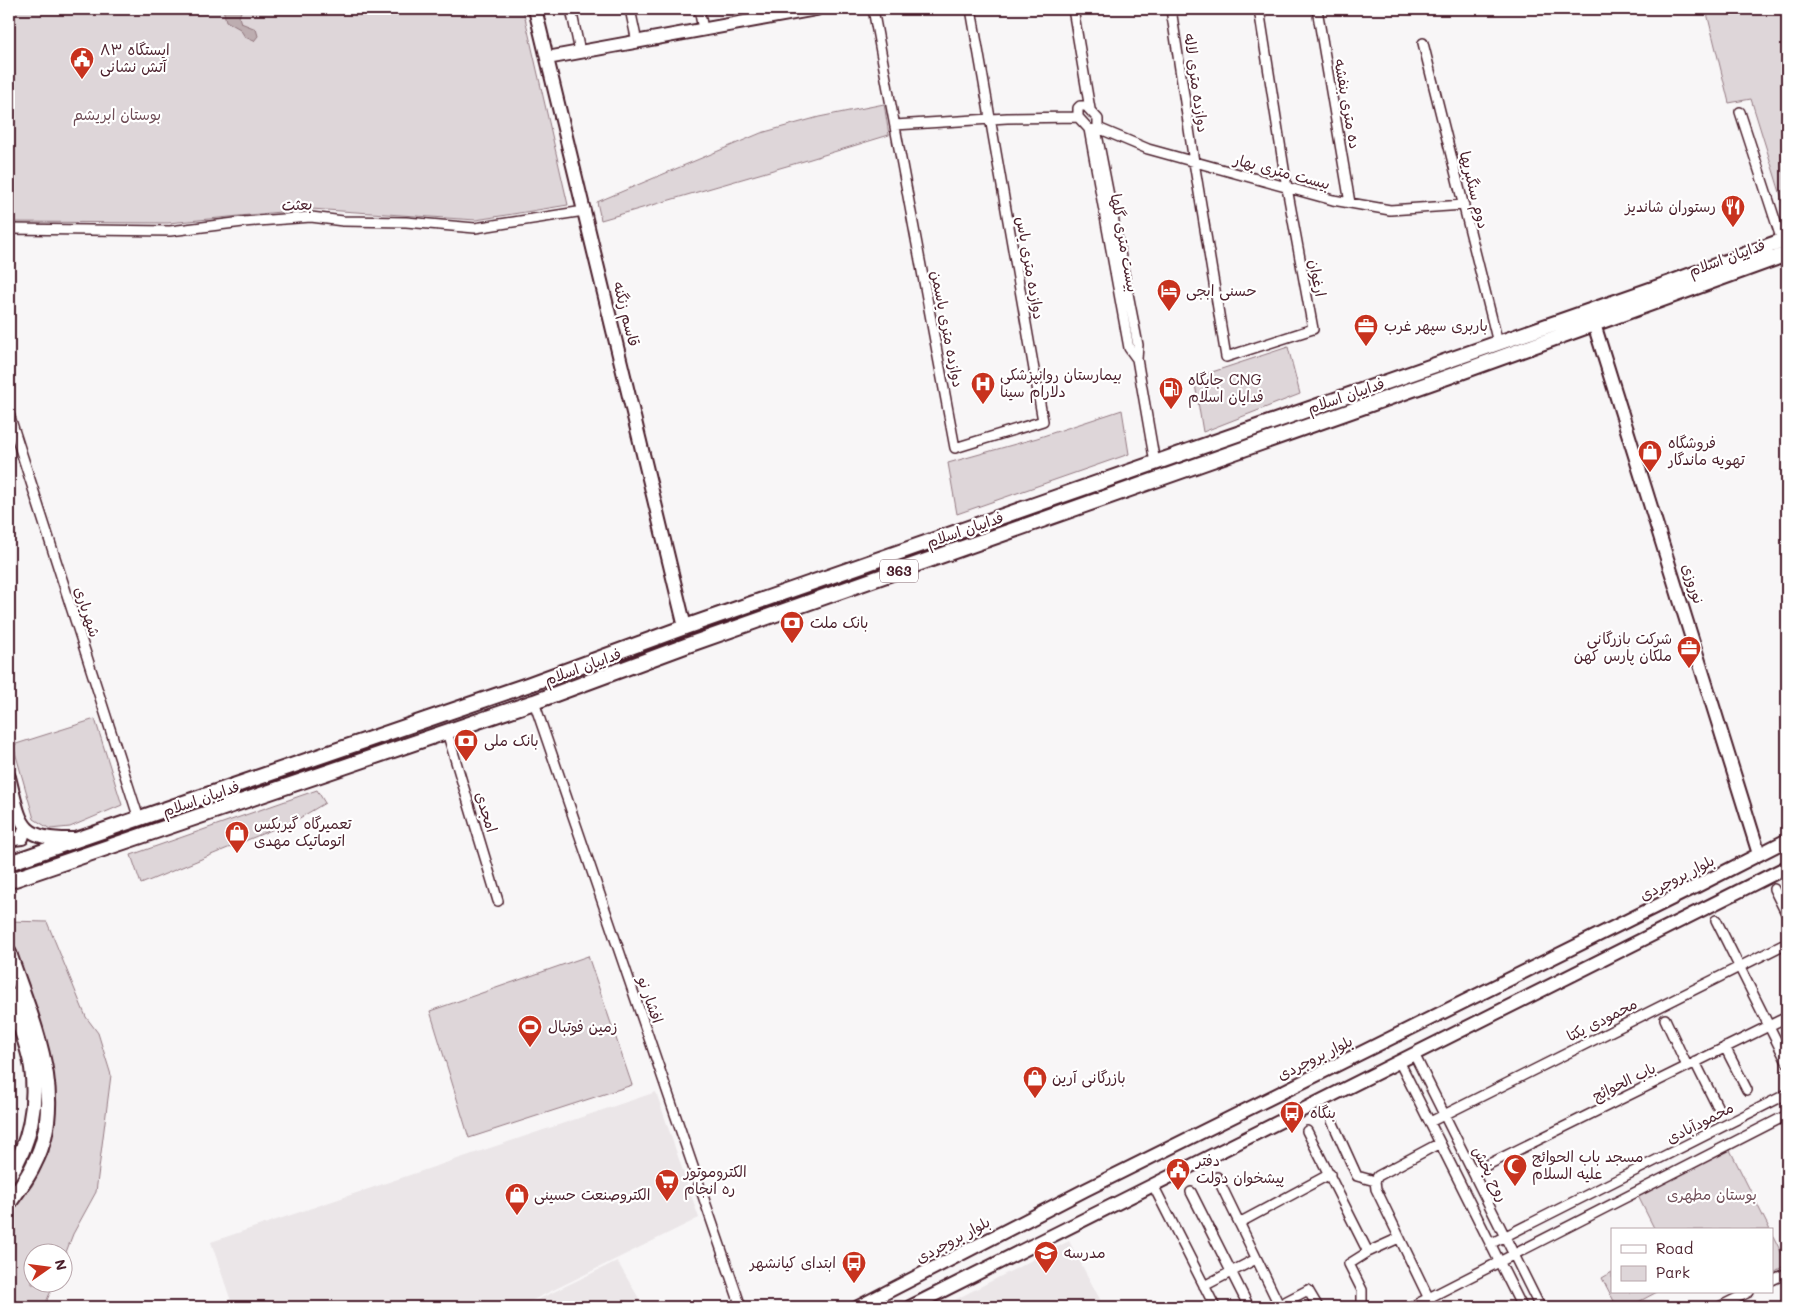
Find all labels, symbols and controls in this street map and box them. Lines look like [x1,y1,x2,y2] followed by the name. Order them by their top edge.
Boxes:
[1180,32,1214,134] street label: دوازده متری لاله
[100,39,170,77] place label: ایستگاه ۸۳ آتش نشانی
[69,46,95,80] public building icon: ایستگاه ۸۳ آتش نشانی
[1330,57,1366,150] street label: ده متری بنفشه
[73,104,161,126] park label: بوستان ابریشم
[1231,148,1333,193] street label: بیست متری بهار
[1453,149,1494,231] street label: دوم سنگبریها
[1106,192,1143,294] street label: بیست متری گلها
[281,193,313,215] street label: بعثت
[1720,194,1746,228] restaurant icon: رستوران شاندیز
[1623,196,1716,217] place label: رستوران شاندیز
[1012,215,1050,321] street label: دوازده متری یاس
[1685,234,1769,282] street label: فداییان اسلام
[1305,257,1331,298] street label: ارغوان
[927,269,969,389] street label: دوازده متری یاسمن
[1156,278,1182,312] hotel icon: حسنی ابجی
[606,279,645,349] street label: قاسم زنگنه
[1186,280,1257,301] place label: حسنی ابجی
[1353,313,1379,347] office icon: باربری سپهر غرب
[1384,315,1488,336] place label: باربری سپهر غرب
[1000,364,1122,403] place label: بیمارستان روانپزشکی دلارام سینا
[1188,369,1264,408] place label: جایگاه CNG فدایان اسلام
[970,371,996,405] hospital icon: بیمارستان روانپزشکی دلارام سینا
[1304,373,1388,419] street label: فداییان اسلام
[1158,376,1184,410] fuel station icon: جایگاه CNG فدایان اسلام
[1667,432,1746,470] place label: فروشگاه تهویه ماندگار
[1637,439,1663,473] shop icon: فروشگاه تهویه ماندگار
[923,507,1007,553] street label: فداییان اسلام
[880,560,918,582] road number: 363
[1678,561,1710,607] street label: نوروزی
[70,584,106,640] street label: شهریاری
[779,610,805,644] bank icon: بانک ملت
[810,612,868,632] place label: بانک ملت
[1574,628,1672,666] place label: شرکت بازرگانی ملکان پارس کهن
[1676,635,1702,669] office icon: شرکت بازرگانی ملکان پارس کهن
[541,643,625,691] street label: فداییان اسلام
[453,728,479,762] bank icon: بانک ملی
[484,730,539,751] place label: بانک ملی
[159,776,243,822] street label: فداییان اسلام
[471,789,503,834] street label: امجدی
[254,813,352,850] place label: تعمیرگاه گیربکس اتوماتیک مهدی
[224,820,250,854] shop icon: تعمیرگاه گیربکس اتوماتیک مهدی
[1636,850,1717,905] street label: بلوار بروجردی
[633,973,668,1026] street label: افشار نو
[1563,993,1640,1045] street label: محمودی یکتا
[517,1014,543,1048] sports icon: زمین فوتبال
[548,1016,617,1036] place label: زمین فوتبال
[1273,1030,1356,1084] street label: بلوار بروجردی
[1588,1057,1659,1106] street label: باب الحوائج
[1022,1065,1048,1099] shop icon: بازرگانی آرین
[1052,1067,1126,1088] place label: بازرگانی آرین
[1662,1097,1737,1148] street label: محمودآبادی
[1279,1100,1305,1134] bus stop icon: بنگاه
[1310,1102,1336,1122] place label: بنگاه
[1468,1142,1513,1205] street label: روح بخش
[1532,1146,1644,1185] place label: مسجد باب الحوائج علیه السلام
[1195,1150,1285,1188] place label: دفتر پیشخوان دولت
[1502,1153,1528,1187] mosque icon: مسجد باب الحوائج علیه السلام
[1165,1157,1191,1191] public building icon: دفتر پیشخوان دولت
[683,1161,747,1200] place label: الکتروموتور ره انجام
[654,1168,680,1202] supermarket icon: الکتروموتور ره انجام
[504,1182,530,1216] shop icon: الکتروصنعت حسینی
[534,1184,650,1205] place label: الکتروصنعت حسینی
[1667,1184,1757,1204] park label: بوستان مطهری
[912,1211,993,1267] street label: بلوار بروجردی
[1611,1228,1774,1294] legend
[1656,1238,1693,1258] text: Road
[1033,1240,1059,1274] school or university icon: مدرسه
[1064,1242,1105,1262] place label: مدرسه
[22,1244,72,1294] north arrow
[841,1250,867,1284] bus stop icon: ابتدای کیانشهر
[748,1252,836,1272] place label: ابتدای کیانشهر
[51,1257,72,1272] text: N
[1656,1262,1690,1282] text: Park

